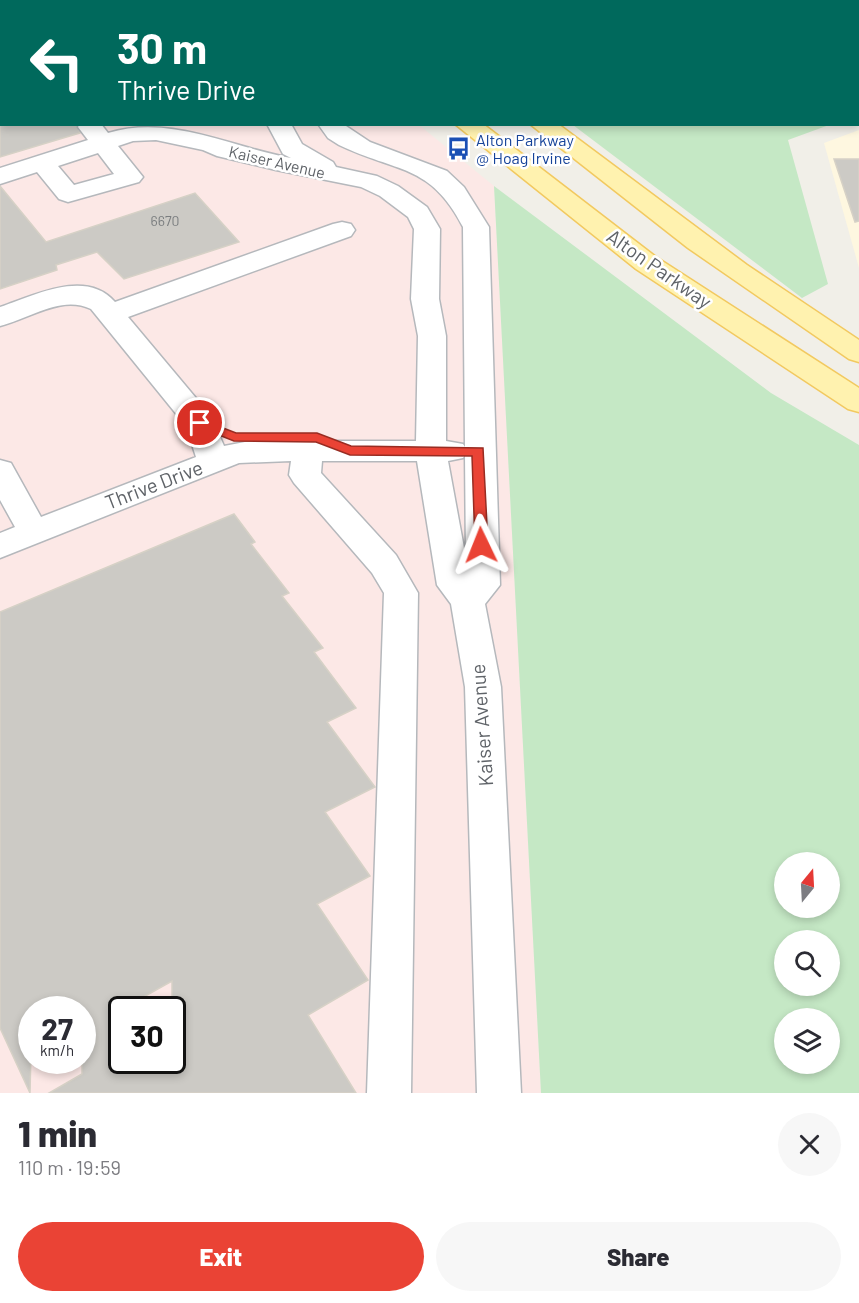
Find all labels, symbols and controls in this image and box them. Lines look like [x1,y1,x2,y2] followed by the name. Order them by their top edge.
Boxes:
[117,22,207,72] text: 30 m
[18,24,96,102] icon: left
[117,73,256,105] text: Thrive Drive
[476,130,574,167] place label: Alton Parkway @ Hoag Irvine
[445,136,471,162] bus stop icon: Alton Parkway @ Hoag Irvine
[227,141,327,182] street label: Kaiser Avenue
[151,212,179,229] house number: 6670
[603,223,717,313] street label: Alton Parkway
[174,397,225,448] pin
[183,406,216,439] icon: arrive
[101,454,206,514] street label: Thrive Drive
[449,513,513,577] position arrow
[465,663,497,787] street label: Kaiser Avenue
[774,852,840,918] north arrow
[774,852,840,1074] map controls
[774,930,840,996] button: search
[108,996,186,1074] speed limit sign: 30
[774,1008,840,1074] button: layers
[41,1010,73,1046] text: 27
[40,1041,74,1059] text: km/h
[18,1111,97,1154] text: 1 min
[778,1113,841,1176] button: close
[18,1155,121,1179] text: 110 m · 19:59
[18,1222,424,1291] button: Exit
[436,1222,841,1291] button: Share

